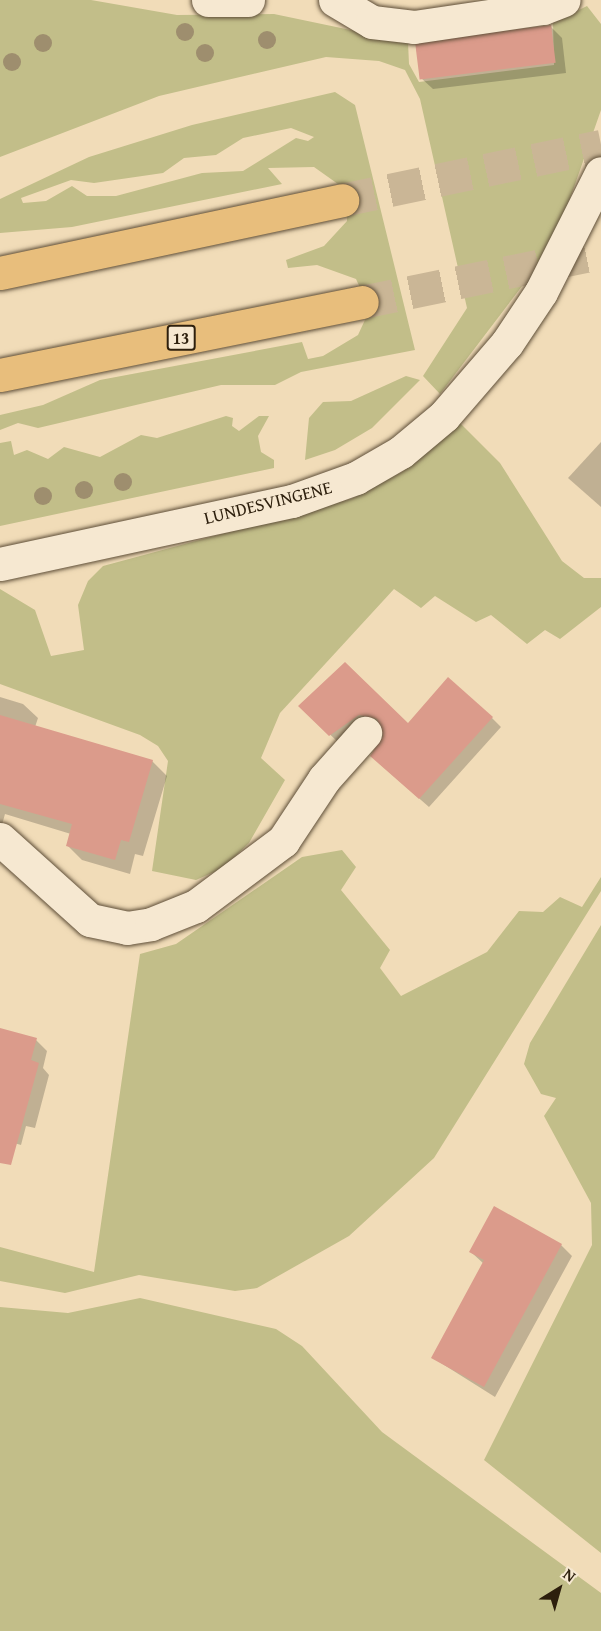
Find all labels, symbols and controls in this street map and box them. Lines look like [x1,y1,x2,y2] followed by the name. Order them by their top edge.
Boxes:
[166,325,196,351] road number: 13
[202,477,334,529] street label: LUNDESVINGENE
[529,1559,589,1619] north arrow
[558,1562,581,1587] text: N

